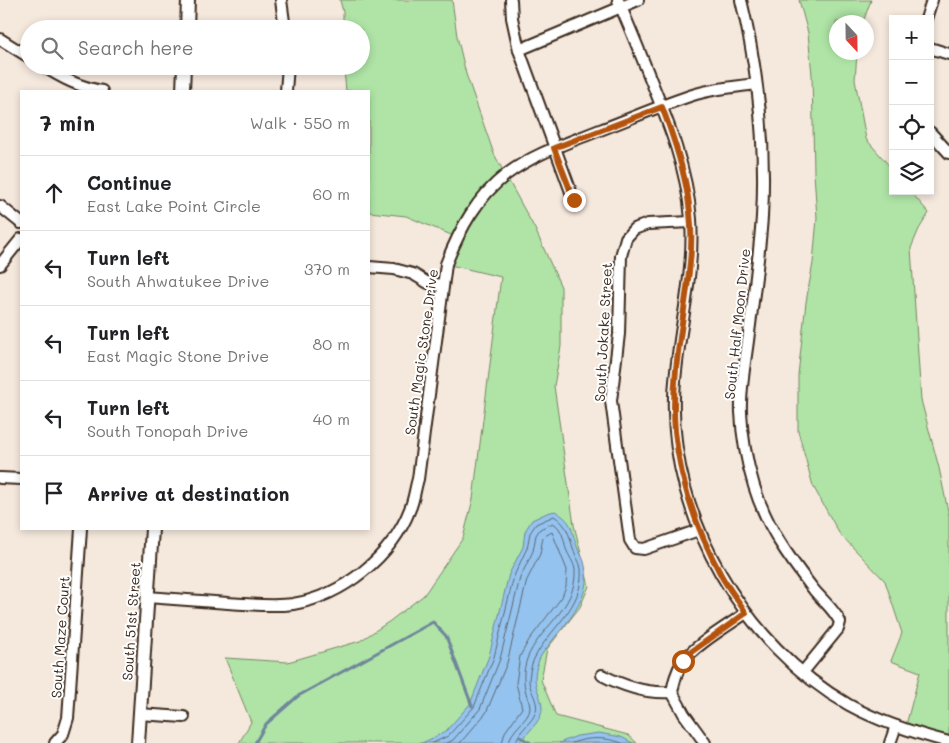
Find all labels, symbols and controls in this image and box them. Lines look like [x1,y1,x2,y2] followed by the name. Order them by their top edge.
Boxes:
[829,15,874,60] north arrow
[889,15,934,195] map controls
[889,15,934,60] button: +
[20,20,370,75] search box
[38,34,66,62] icon: search
[78,35,194,60] text: Search here
[889,60,934,105] button: −
[889,105,934,150] button: locate
[40,109,95,136] text: 7 min
[250,112,350,133] text: Walk · 550 m
[889,150,934,195] button: layers
[87,170,172,195] text: Continue
[40,179,68,207] icon: ahead
[313,183,350,204] text: 60 m
[563,189,586,212] route end
[87,195,261,216] text: East Lake Point Circle
[87,245,170,270] text: Turn left
[720,248,754,400] street label: South Half Moon Drive
[40,254,68,282] icon: left
[304,258,350,279] text: 370 m
[590,262,616,402] street label: South Jokake Street
[400,268,442,436] street label: South Magic Stone Drive
[87,270,269,291] text: South Ahwatukee Drive
[87,320,170,345] text: Turn left
[40,329,68,357] icon: left
[313,333,350,354] text: 80 m
[87,345,269,366] text: East Magic Stone Drive
[87,395,170,420] text: Turn left
[40,404,68,432] icon: left
[313,408,350,429] text: 40 m
[87,420,248,441] text: South Tonopah Drive
[40,479,68,507] icon: arrive
[87,481,290,506] text: Arrive at destination
[117,561,145,681] street label: South 51st Street
[46,575,74,699] street label: South Maze Court
[672,650,695,673] route start

